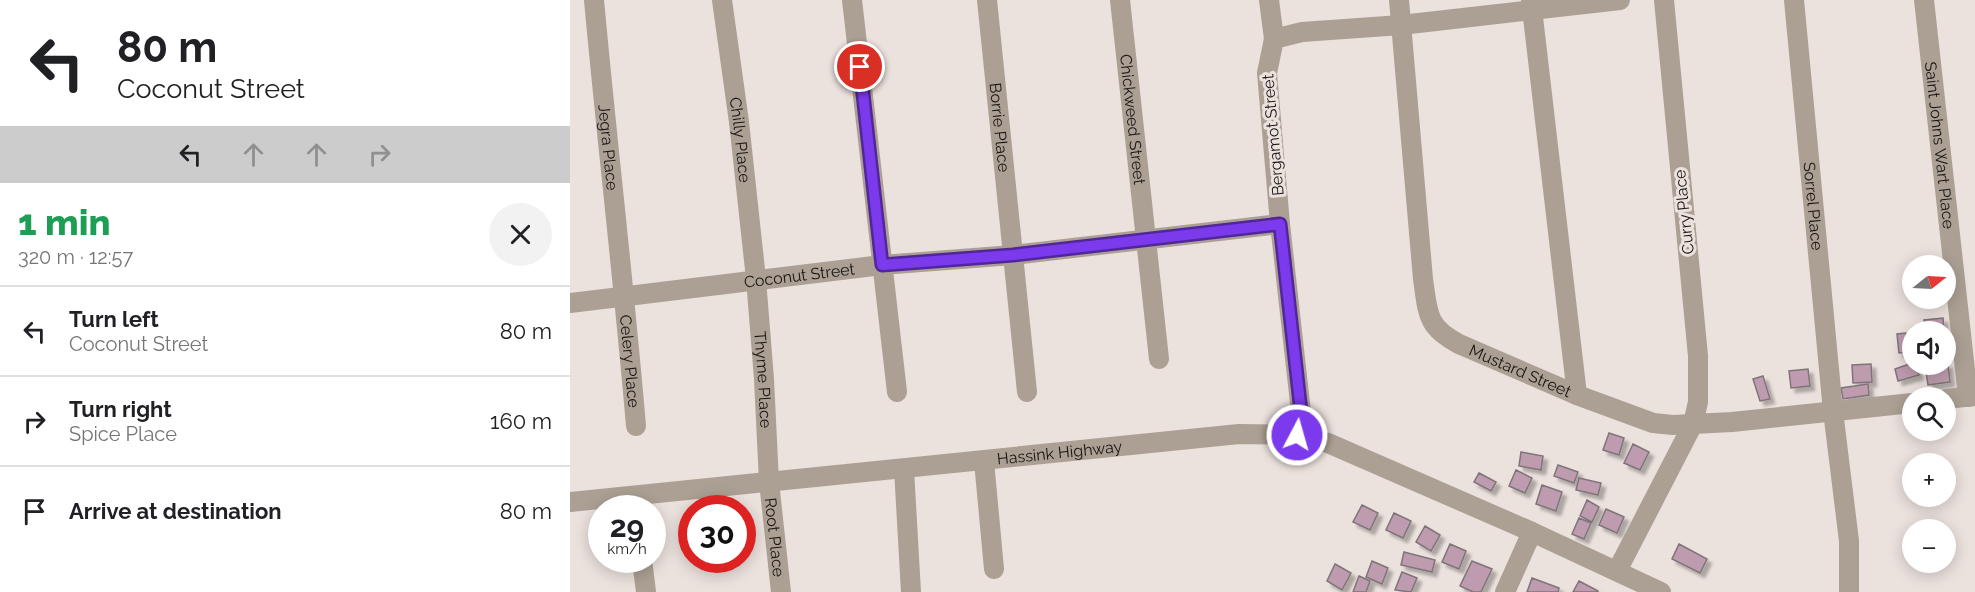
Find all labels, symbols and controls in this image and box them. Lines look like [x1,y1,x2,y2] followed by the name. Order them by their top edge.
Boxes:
[117,23,217,72] text: 80 m
[18,24,96,102] icon: left
[834,41,885,92] pin
[843,50,876,83] icon: arrive
[1116,53,1150,186] street label: Chickweed Street
[1921,60,1959,230] street label: Saint Johns Wart Place
[117,73,305,104] text: Coconut Street
[1258,73,1288,197] street label: Bergamot Street
[986,82,1014,173] street label: Borrie Place
[726,96,755,183] street label: Chilly Place
[595,103,622,191] street label: Jegra Place
[174,138,207,171] icon: left
[237,138,270,171] icon: ahead
[300,138,333,171] icon: ahead
[363,138,396,171] icon: right
[1800,161,1827,251] street label: Sorrel Place
[1670,169,1698,255] street label: Curry Place
[18,201,110,243] text: 1 min
[489,203,552,266] button: close
[18,245,133,269] text: 320 m · 12:57
[1902,255,1956,309] north arrow
[1902,255,1956,573] map controls
[743,259,856,291] street label: Coconut Street
[69,306,159,332] text: Turn left
[616,314,644,408] street label: Celery Place
[18,315,51,348] icon: left
[500,318,552,344] text: 80 m
[1902,321,1956,375] button: sound
[751,330,776,428] street label: Thyme Place
[69,332,208,356] text: Coconut Street
[1466,340,1575,401] street label: Mustard Street
[1902,387,1956,441] button: search
[69,396,172,422] text: Turn right
[1265,403,1329,467] position arrow
[18,405,51,438] icon: right
[490,408,552,434] text: 160 m
[69,422,177,446] text: Spice Place
[996,436,1123,468] street label: Hassink Highway
[1902,453,1956,507] button: +
[18,495,51,528] icon: arrive
[678,495,756,573] speed limit sign: 30
[761,496,789,578] street label: Root Place
[69,498,282,524] text: Arrive at destination
[500,498,552,524] text: 80 m
[610,509,644,544] text: 29
[1902,519,1956,573] button: −
[607,540,647,558] text: km/h

